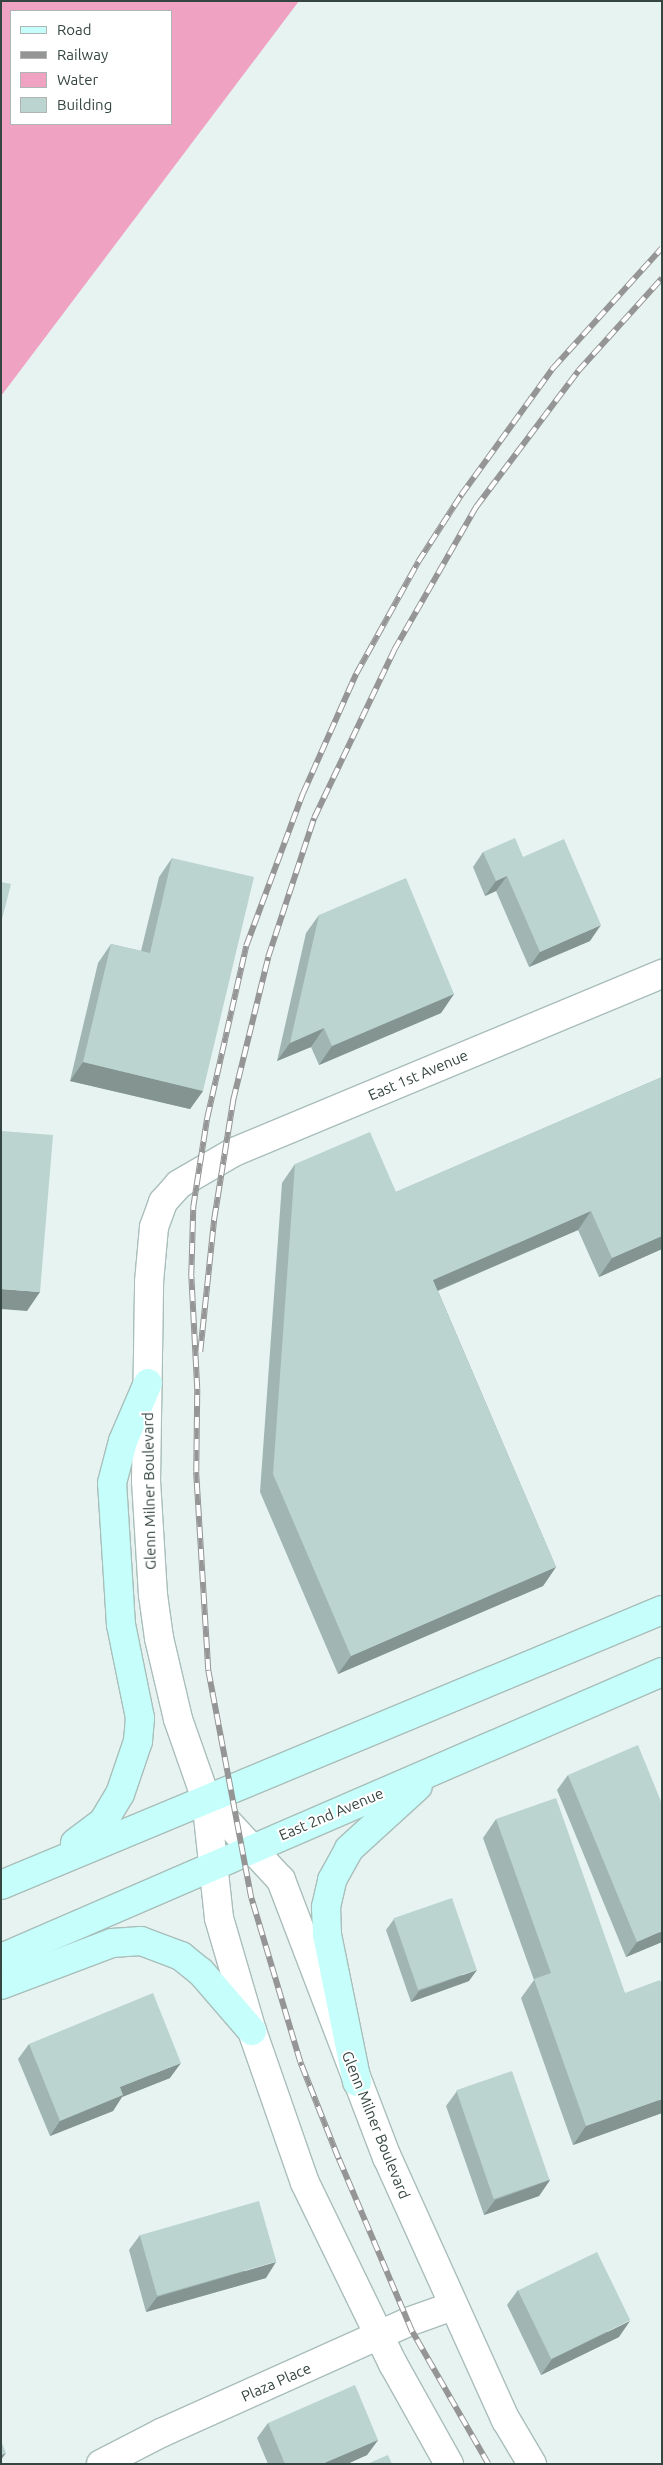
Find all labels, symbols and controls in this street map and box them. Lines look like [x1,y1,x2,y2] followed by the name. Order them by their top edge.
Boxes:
[10,10,172,125] legend
[57,21,92,38] text: Road
[57,46,108,63] text: Railway
[57,71,98,88] text: Water
[57,96,112,113] text: Building
[365,1046,471,1104] street label: East 1st Avenue
[139,1412,159,1570] street label: Glenn Milner Boulevard
[276,1784,386,1844] street label: East 2nd Avenue
[338,2048,414,2202] street label: Glenn Milner Boulevard
[238,2359,314,2405] street label: Plaza Place

